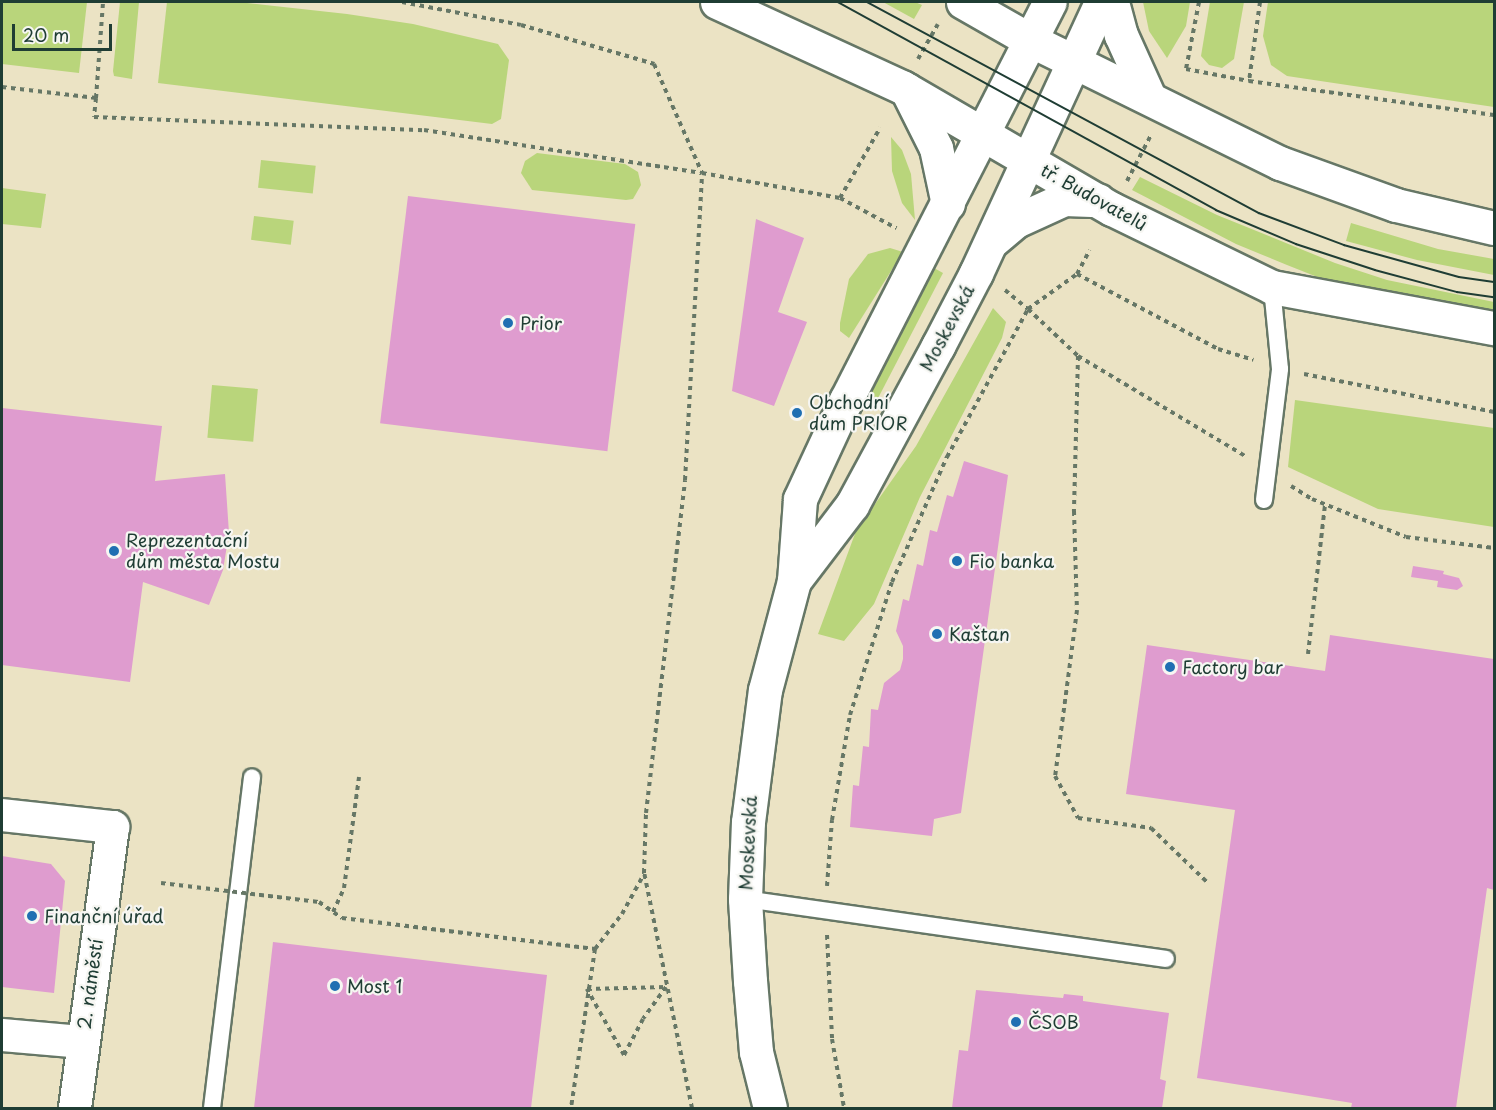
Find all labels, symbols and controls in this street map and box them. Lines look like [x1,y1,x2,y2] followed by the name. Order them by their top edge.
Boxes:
[15,12,116,50] scale bar
[23,21,69,48] text: 20 m
[1037,159,1151,235] street label: tř. Budovatelů
[915,281,979,375] street label: Moskevská
[520,312,562,334] place label: Prior
[501,316,515,330] marker: Prior
[809,392,908,434] place label: Obchodní dům PRIOR
[790,406,804,420] marker: Obchodní dům PRIOR
[126,530,280,572] place label: Reprezentační dům města Mostu
[107,544,121,558] marker: Reprezentační dům města Mostu
[969,550,1054,572] place label: Fio banka
[950,554,964,568] marker: Fio banka
[949,623,1010,645] place label: Kaštan
[930,627,944,641] marker: Kaštan
[1182,656,1282,678] place label: Factory bar
[1163,660,1177,674] marker: Factory bar
[735,795,761,891] street label: Moskevská
[44,905,164,927] place label: Finanční úřad
[25,909,39,923] marker: Finanční úřad
[73,937,107,1031] street label: 2. náměstí
[347,975,403,997] place label: Most 1
[328,979,342,993] marker: Most 1
[1028,1011,1079,1033] place label: ČSOB
[1009,1015,1023,1029] marker: ČSOB

